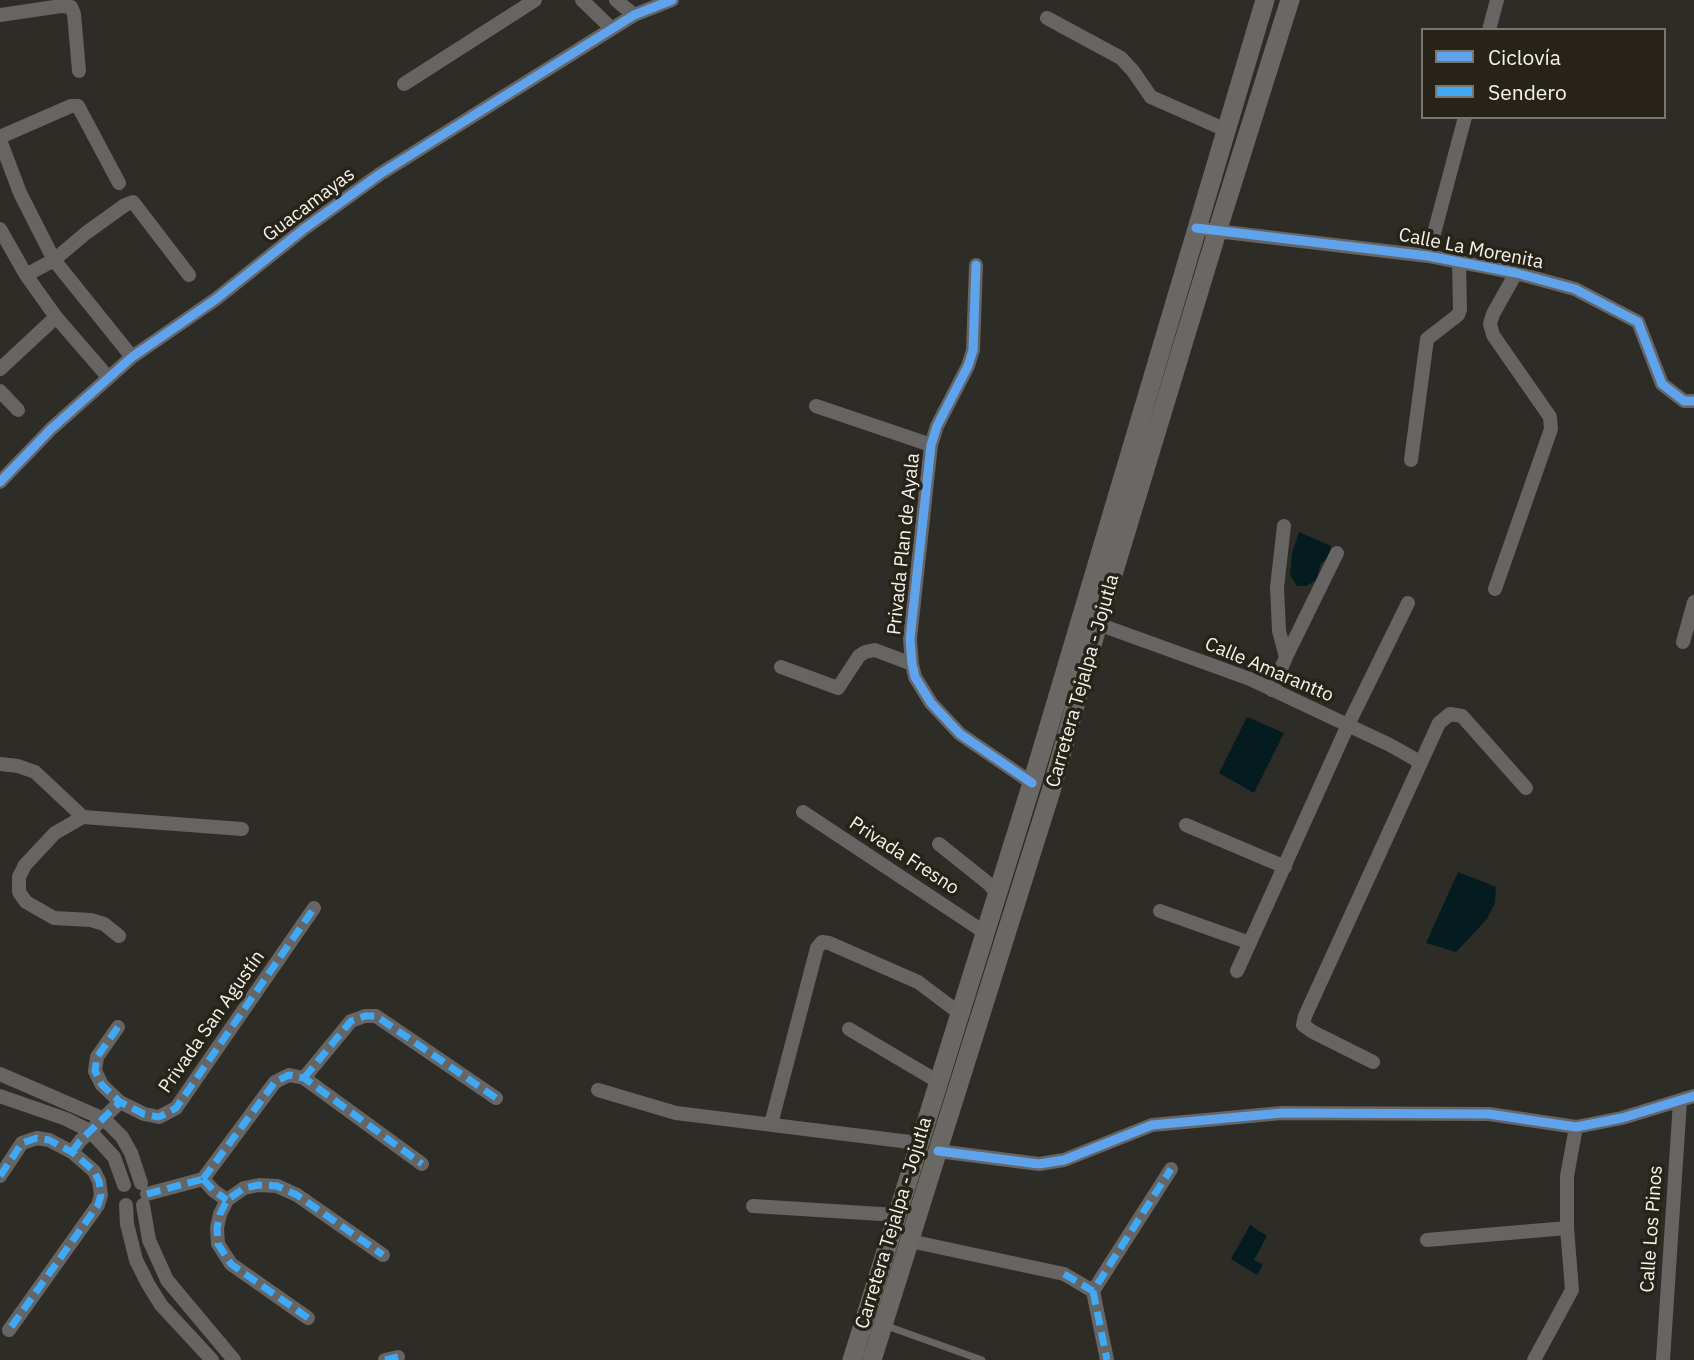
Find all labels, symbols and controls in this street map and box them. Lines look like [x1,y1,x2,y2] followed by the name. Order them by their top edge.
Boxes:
[1421,28,1666,119] legend
[1488,43,1561,71] text: Ciclovía
[1488,78,1567,106] text: Sendero
[259,163,359,247] street label: Guacamayas
[1397,224,1545,274] street label: Calle La Morenita
[883,452,925,636] street label: Privada Plan de Ayala
[1042,572,1124,790] street label: Carretera Tejalpa - Jojutla
[1201,633,1337,707] street label: Calle Amarantto
[845,812,963,900] street label: Privada Fresno
[154,946,270,1098] street label: Privada San Agustín
[851,1114,937,1332] street label: Carretera Tejalpa - Jojutla
[1636,1164,1668,1294] street label: Calle Los Pinos

